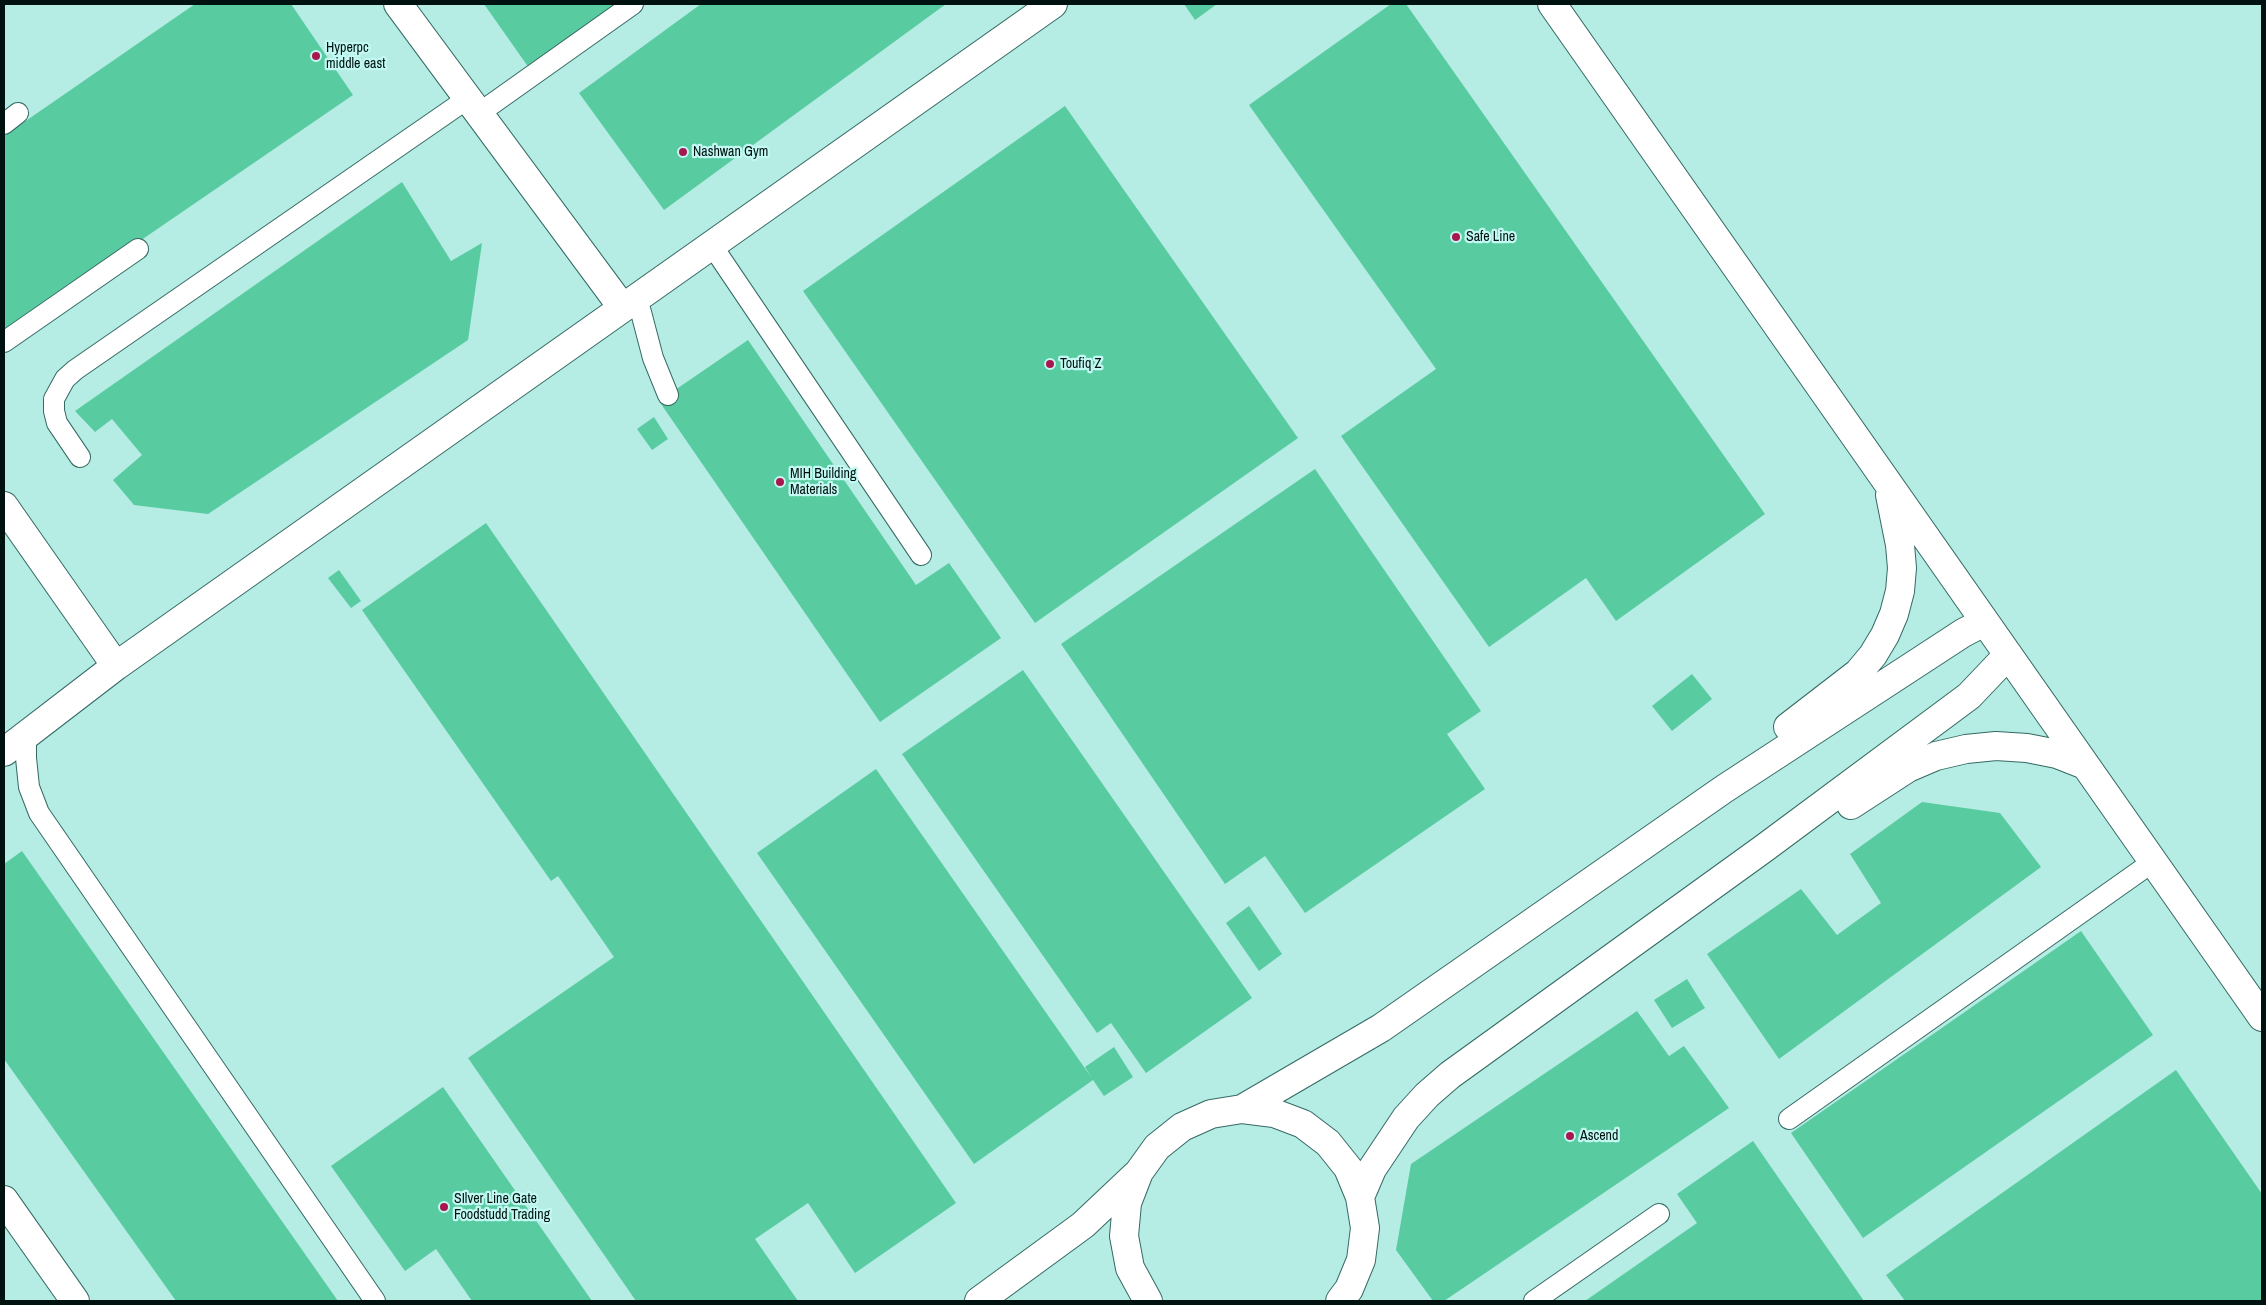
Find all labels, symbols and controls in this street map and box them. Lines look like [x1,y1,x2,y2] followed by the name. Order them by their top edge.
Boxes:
[326,40,385,72] place label: Hyperpc middle east
[310,50,322,62] marker: Hyperpc middle east
[693,144,768,160] place label: Nashwan Gym
[677,146,689,158] marker: Nashwan Gym
[1466,229,1515,245] place label: Safe Line
[1450,231,1462,243] marker: Safe Line
[1060,356,1101,372] place label: Toufiq Z
[1044,358,1056,370] marker: Toufiq Z
[790,466,856,498] place label: MIH Building Materials
[774,476,786,488] marker: MIH Building Materials
[1580,1128,1618,1144] place label: Ascend
[1564,1130,1576,1142] marker: Ascend
[454,1191,550,1224] place label: SIlver Line Gate Foodstudd Trading
[438,1201,450,1213] marker: SIlver Line Gate Foodstudd Trading

